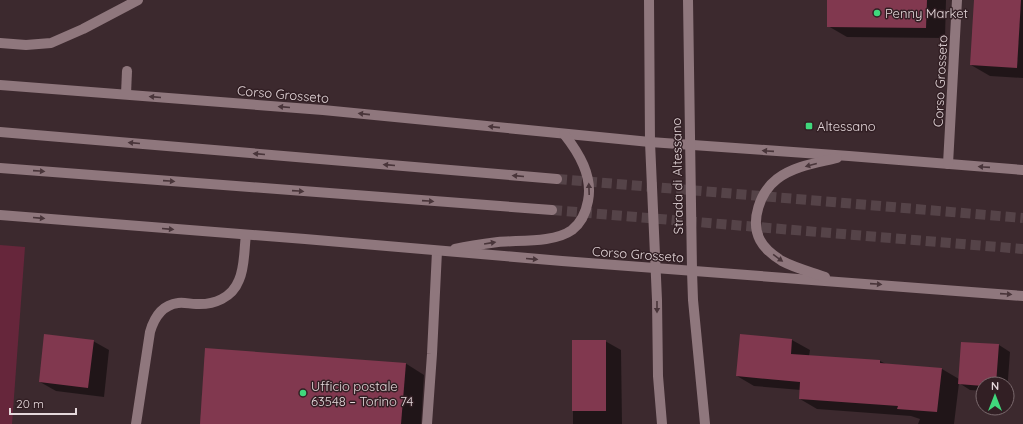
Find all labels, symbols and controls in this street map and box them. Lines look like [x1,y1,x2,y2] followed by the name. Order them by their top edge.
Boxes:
[885,5,968,21] place label: Penny Market
[872,8,882,18] marker: Penny Market
[930,34,950,127] street label: Corso Grosseto
[236,82,330,106] street label: Corso Grosseto
[149,93,161,100] one-way arrow
[278,104,290,110] one-way arrow
[358,111,371,118] one-way arrow
[668,117,686,234] street label: Strada di Altessano
[817,118,876,134] place label: Altessano
[804,121,814,131] marker: Altessano
[488,124,500,130] one-way arrow
[128,140,140,147] one-way arrow
[762,147,774,154] one-way arrow
[253,151,265,158] one-way arrow
[383,162,395,169] one-way arrow
[805,162,817,168] one-way arrow
[978,163,990,170] one-way arrow
[33,167,45,174] one-way arrow
[512,172,524,179] one-way arrow
[162,177,175,184] one-way arrow
[585,183,592,195] one-way arrow
[292,187,304,194] one-way arrow
[422,197,434,204] one-way arrow
[33,214,45,221] one-way arrow
[162,225,174,232] one-way arrow
[484,240,496,246] one-way arrow
[591,243,685,265] street label: Corso Grosseto
[773,254,783,262] one-way arrow
[526,255,538,262] one-way arrow
[870,281,882,288] one-way arrow
[1000,291,1012,298] one-way arrow
[654,301,660,314] one-way arrow
[975,376,1015,416] north arrow
[311,378,413,409] place label: Ufficio postale 63548 – Torino 74
[991,379,999,393] text: N
[298,388,308,398] marker: Ufficio postale 63548 – Torino 74
[10,390,76,416] scale bar
[16,396,44,411] text: 20 m

